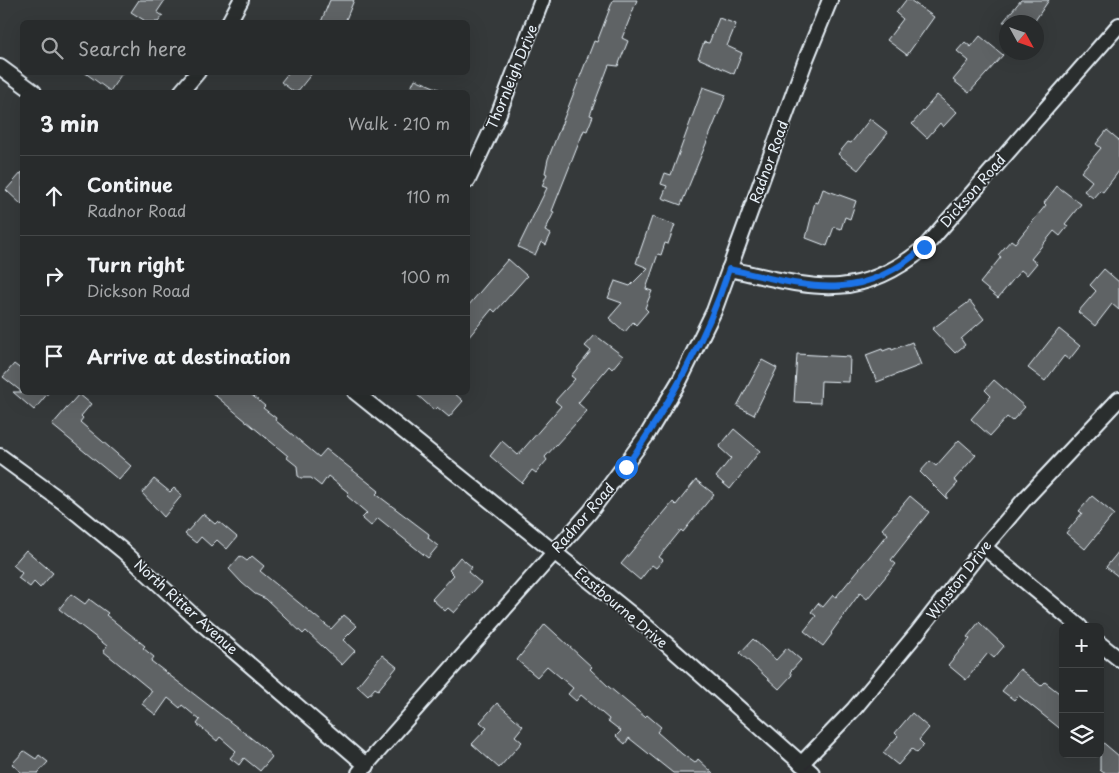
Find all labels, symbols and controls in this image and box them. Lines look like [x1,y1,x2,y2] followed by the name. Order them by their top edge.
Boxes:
[999,15,1044,60] north arrow
[20,20,470,75] search box
[481,21,542,133] street label: Thornleigh Drive
[38,34,66,62] icon: search
[78,34,187,62] text: Search here
[40,107,99,139] text: 3 min
[348,111,450,135] text: Walk · 210 m
[744,117,793,206] street label: Radnor Road
[935,150,1010,232] street label: Dickson Road
[87,170,173,198] text: Continue
[40,182,68,210] icon: ahead
[407,184,450,208] text: 110 m
[87,198,186,222] text: Radnor Road
[913,236,936,259] route end
[87,250,185,278] text: Turn right
[40,262,68,290] icon: right
[401,264,450,288] text: 100 m
[87,278,191,302] text: Dickson Road
[40,342,68,370] icon: arrive
[87,342,291,370] text: Arrive at destination
[615,456,638,479] route start
[546,478,619,557] street label: Radnor Road
[921,535,996,624] street label: Winston Drive
[130,554,243,659] street label: North Ritter Avenue
[570,562,672,653] street label: Eastbourne Drive
[1059,623,1104,758] map controls
[1059,623,1104,668] button: +
[1059,668,1104,713] button: −
[1059,713,1104,758] button: layers

